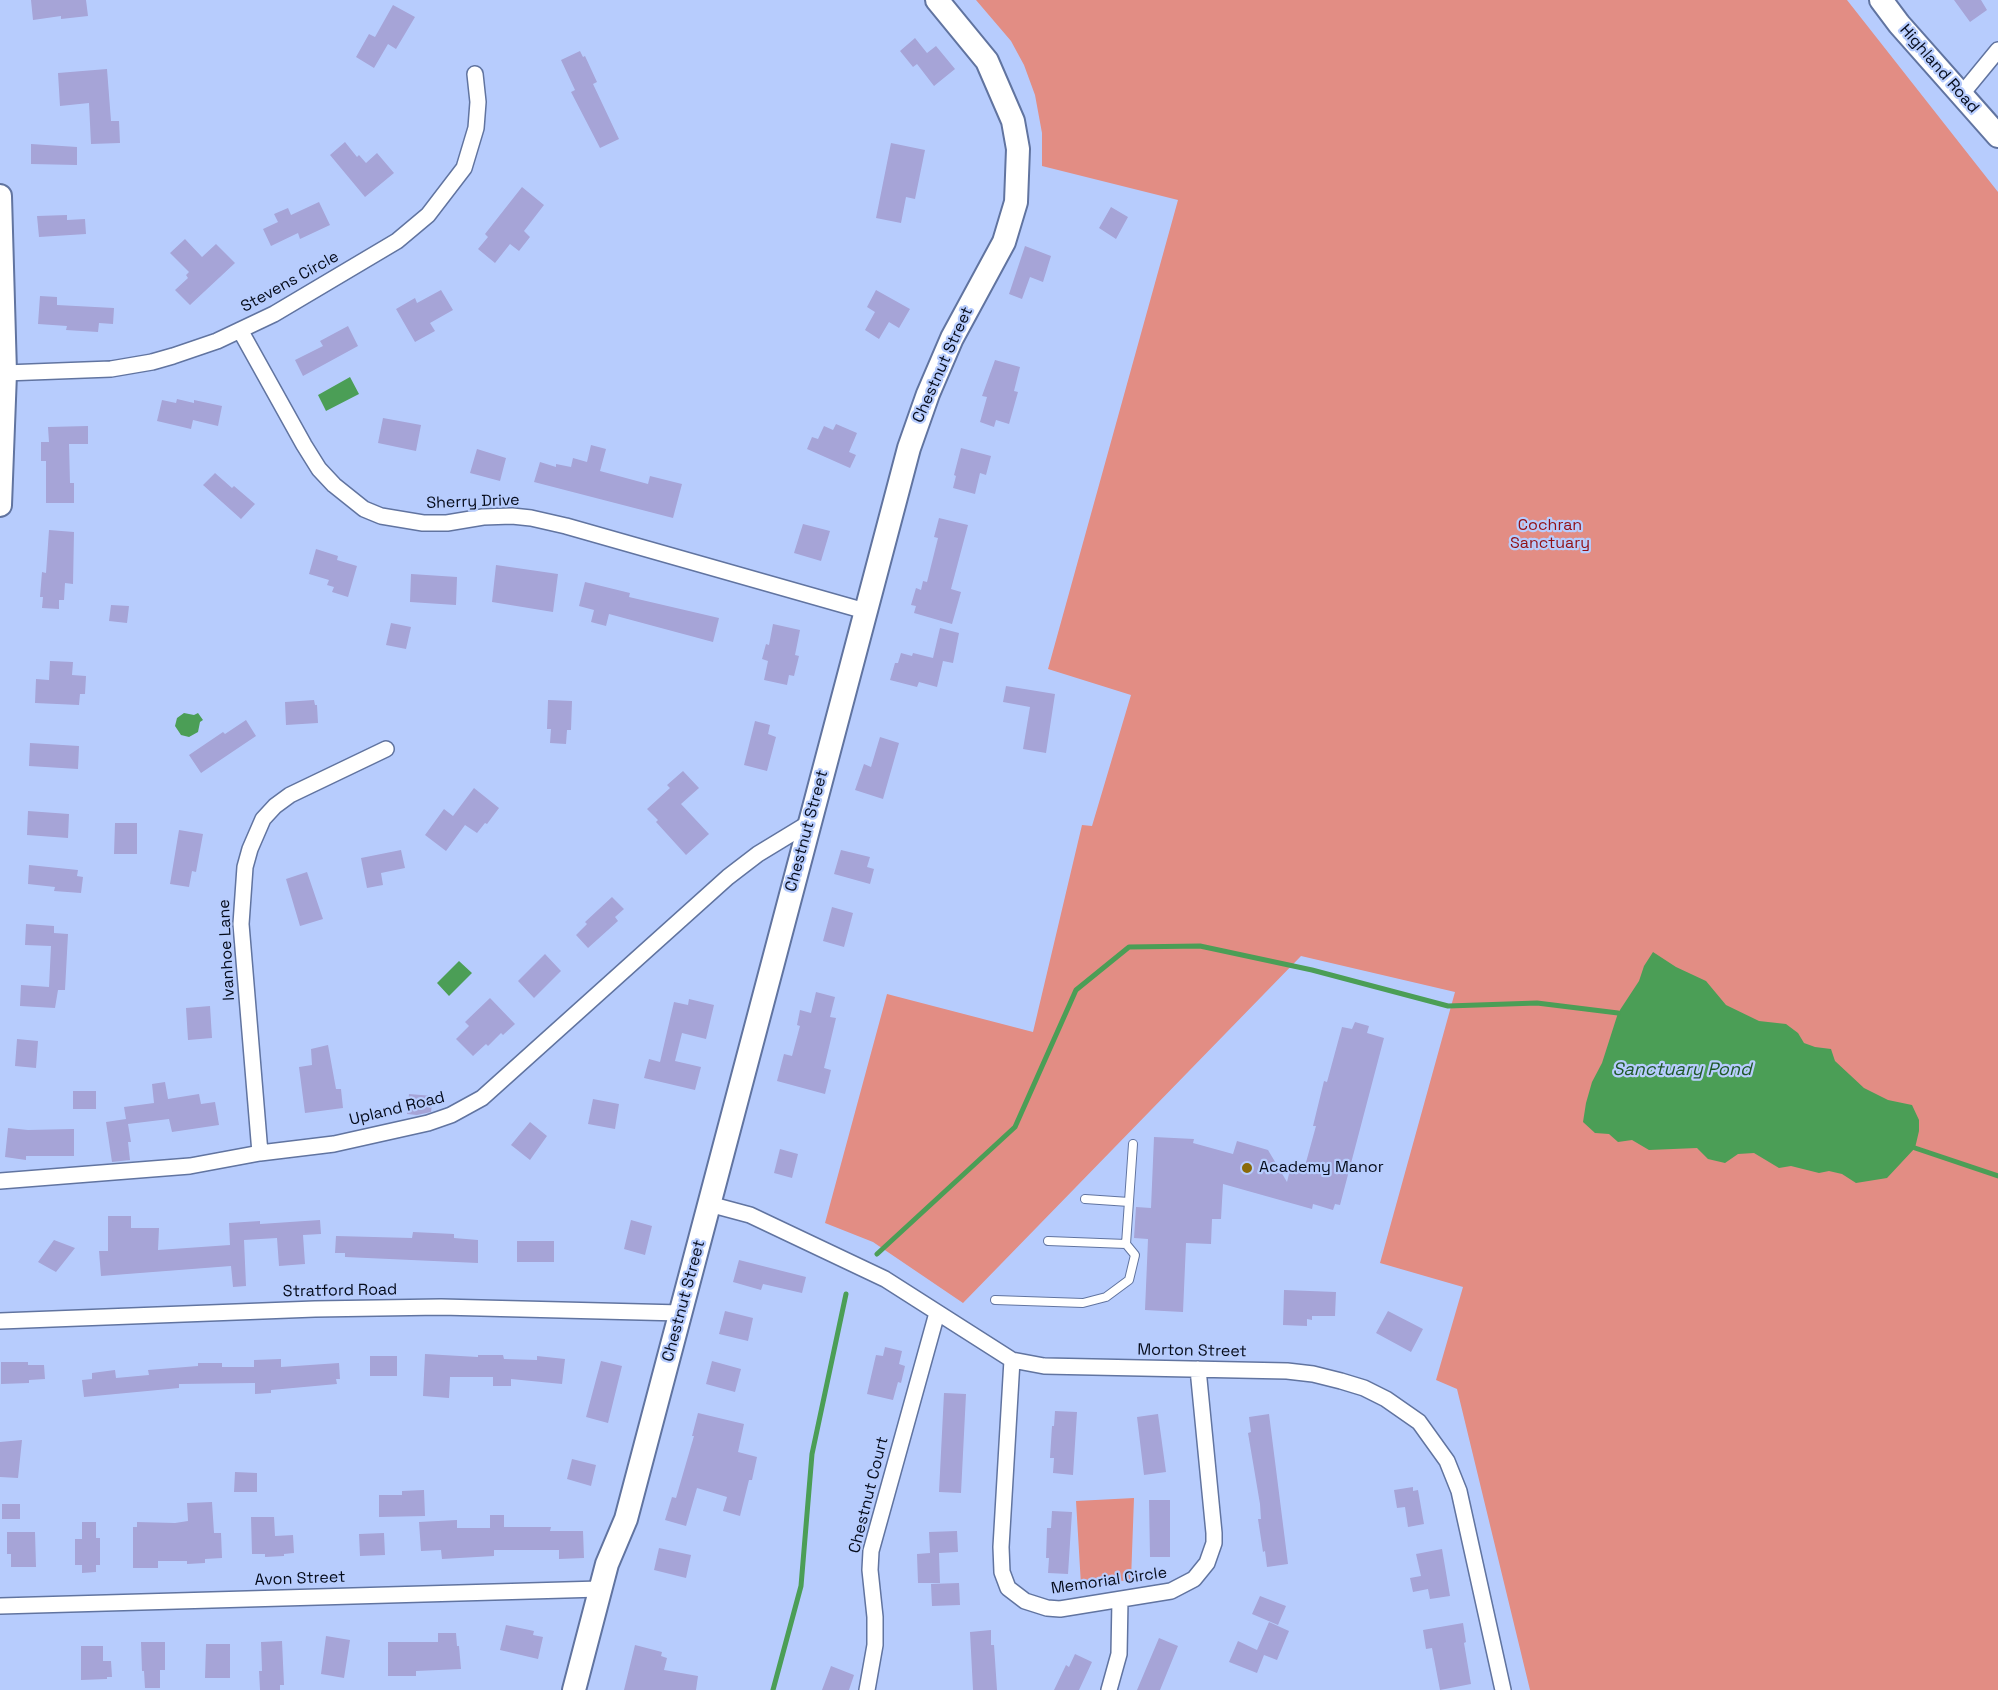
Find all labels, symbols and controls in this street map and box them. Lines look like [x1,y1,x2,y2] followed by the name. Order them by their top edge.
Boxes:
[1895,21,1983,117] street label: Highland Road
[238,247,342,317] street label: Stevens Circle
[909,304,977,426] street label: Chestnut Street
[426,491,520,513] street label: Sherry Drive
[1510,516,1590,554] park label: Cochran Sanctuary
[782,768,832,894] street label: Chestnut Street
[215,899,239,1001] street label: Ivanhoe Lane
[1612,1059,1752,1081] water label: Sanctuary Pond
[347,1088,447,1130] street label: Upland Road
[1259,1158,1384,1178] place label: Academy Manor
[1240,1161,1254,1175] marker: Academy Manor
[659,1238,709,1364] street label: Chestnut Street
[283,1280,397,1302] street label: Stratford Road
[1137,1340,1247,1362] street label: Morton Street
[845,1435,893,1555] street label: Chestnut Court
[1050,1563,1168,1599] street label: Memorial Circle
[254,1568,346,1590] street label: Avon Street

